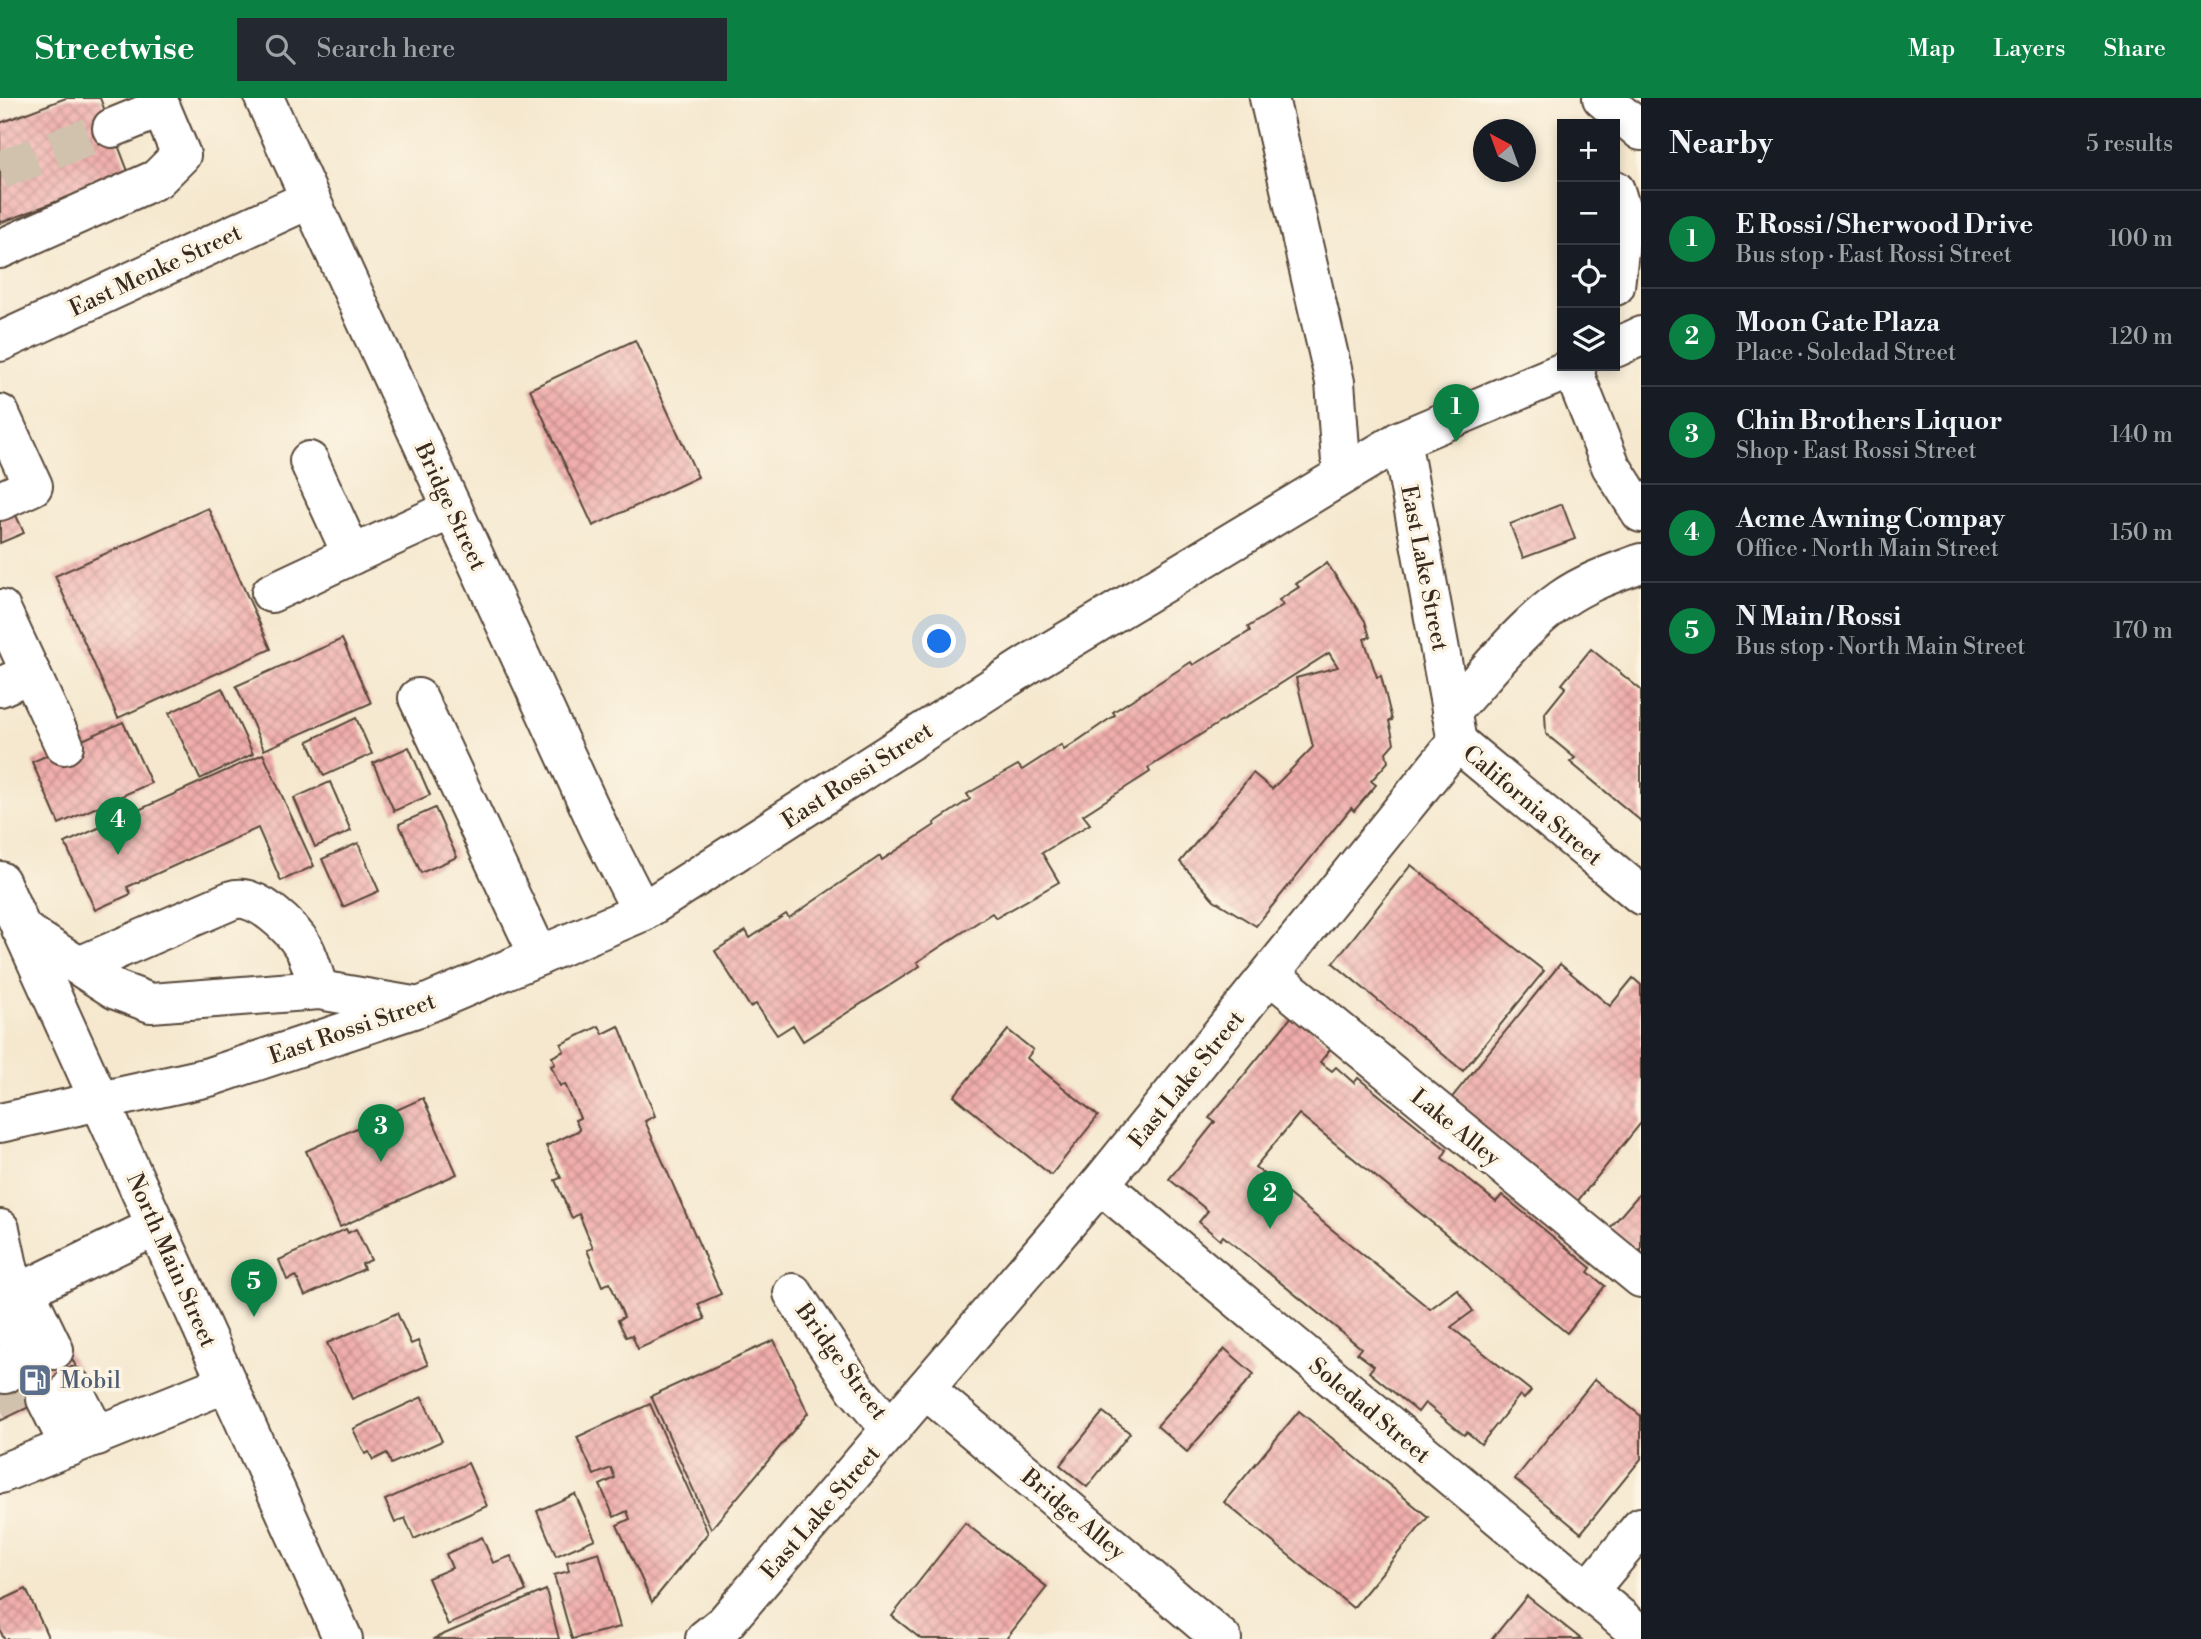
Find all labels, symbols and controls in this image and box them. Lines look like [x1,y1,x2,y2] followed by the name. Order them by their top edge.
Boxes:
[237,18,727,81] search box
[35,29,195,70] text: Streetwise
[261,30,299,68] icon: search
[317,33,455,65] text: Search here
[1908,34,1955,64] text: Map
[1993,34,2065,64] text: Layers
[2103,34,2166,64] text: Share
[1473,119,1536,182] north arrow
[1557,119,1620,371] map controls
[1557,119,1620,182] button: +
[1669,125,1773,163] text: Nearby
[2086,130,2173,158] text: 5 results
[1557,182,1620,245] button: −
[1736,209,2033,241] text: E Rossi / Sherwood Drive
[65,219,246,323] street label: East Menke Street
[1686,225,1698,253] text: 1
[2108,225,2173,253] text: 100 m
[1736,241,2012,269] text: Bus stop · East Rossi Street
[1557,245,1620,308] button: locate
[1736,307,1940,339] text: Moon Gate Plaza
[1557,308,1620,371] button: layers
[1685,323,1699,351] text: 2
[2109,323,2173,351] text: 120 m
[1736,339,1956,367] text: Place · Soledad Street
[1433,384,1479,442] pin: 1
[1736,405,2003,437] text: Chin Brothers Liquor
[1685,421,1699,449] text: 3
[2110,421,2173,449] text: 140 m
[408,437,492,575] street label: Bridge Street
[1736,437,1977,465] text: Shop · East Rossi Street
[1394,483,1454,653] street label: East Lake Street
[1736,503,2005,535] text: Acme Awning Compay
[1684,519,1700,547] text: 4
[2110,519,2173,547] text: 150 m
[1736,535,1999,563] text: Office · North Main Street
[1736,601,1901,633] text: N Main / Rossi
[1685,617,1699,645] text: 5
[2113,617,2173,645] text: 170 m
[922,624,956,658] your location
[1736,633,2025,661] text: Bus stop · North Main Street
[777,717,938,835] street label: East Rossi Street
[1457,739,1608,872] street label: California Street
[95,797,141,855] pin: 4
[265,987,439,1071] street label: East Rossi Street
[1123,1005,1251,1154] street label: East Lake Street
[1405,1083,1506,1173] street label: Lake Alley
[358,1104,404,1162] pin: 3
[120,1169,222,1352] street label: North Main Street
[1247,1171,1293,1229] pin: 2
[231,1259,277,1317] pin: 5
[789,1297,893,1426] street label: Bridge Street
[1303,1352,1436,1470] street label: Soledad Street
[16,1361,54,1399] fuel station icon: Mobil
[60,1367,121,1395] place label: Mobil
[755,1440,886,1585] street label: East Lake Street
[1015,1462,1132,1567] street label: Bridge Alley

